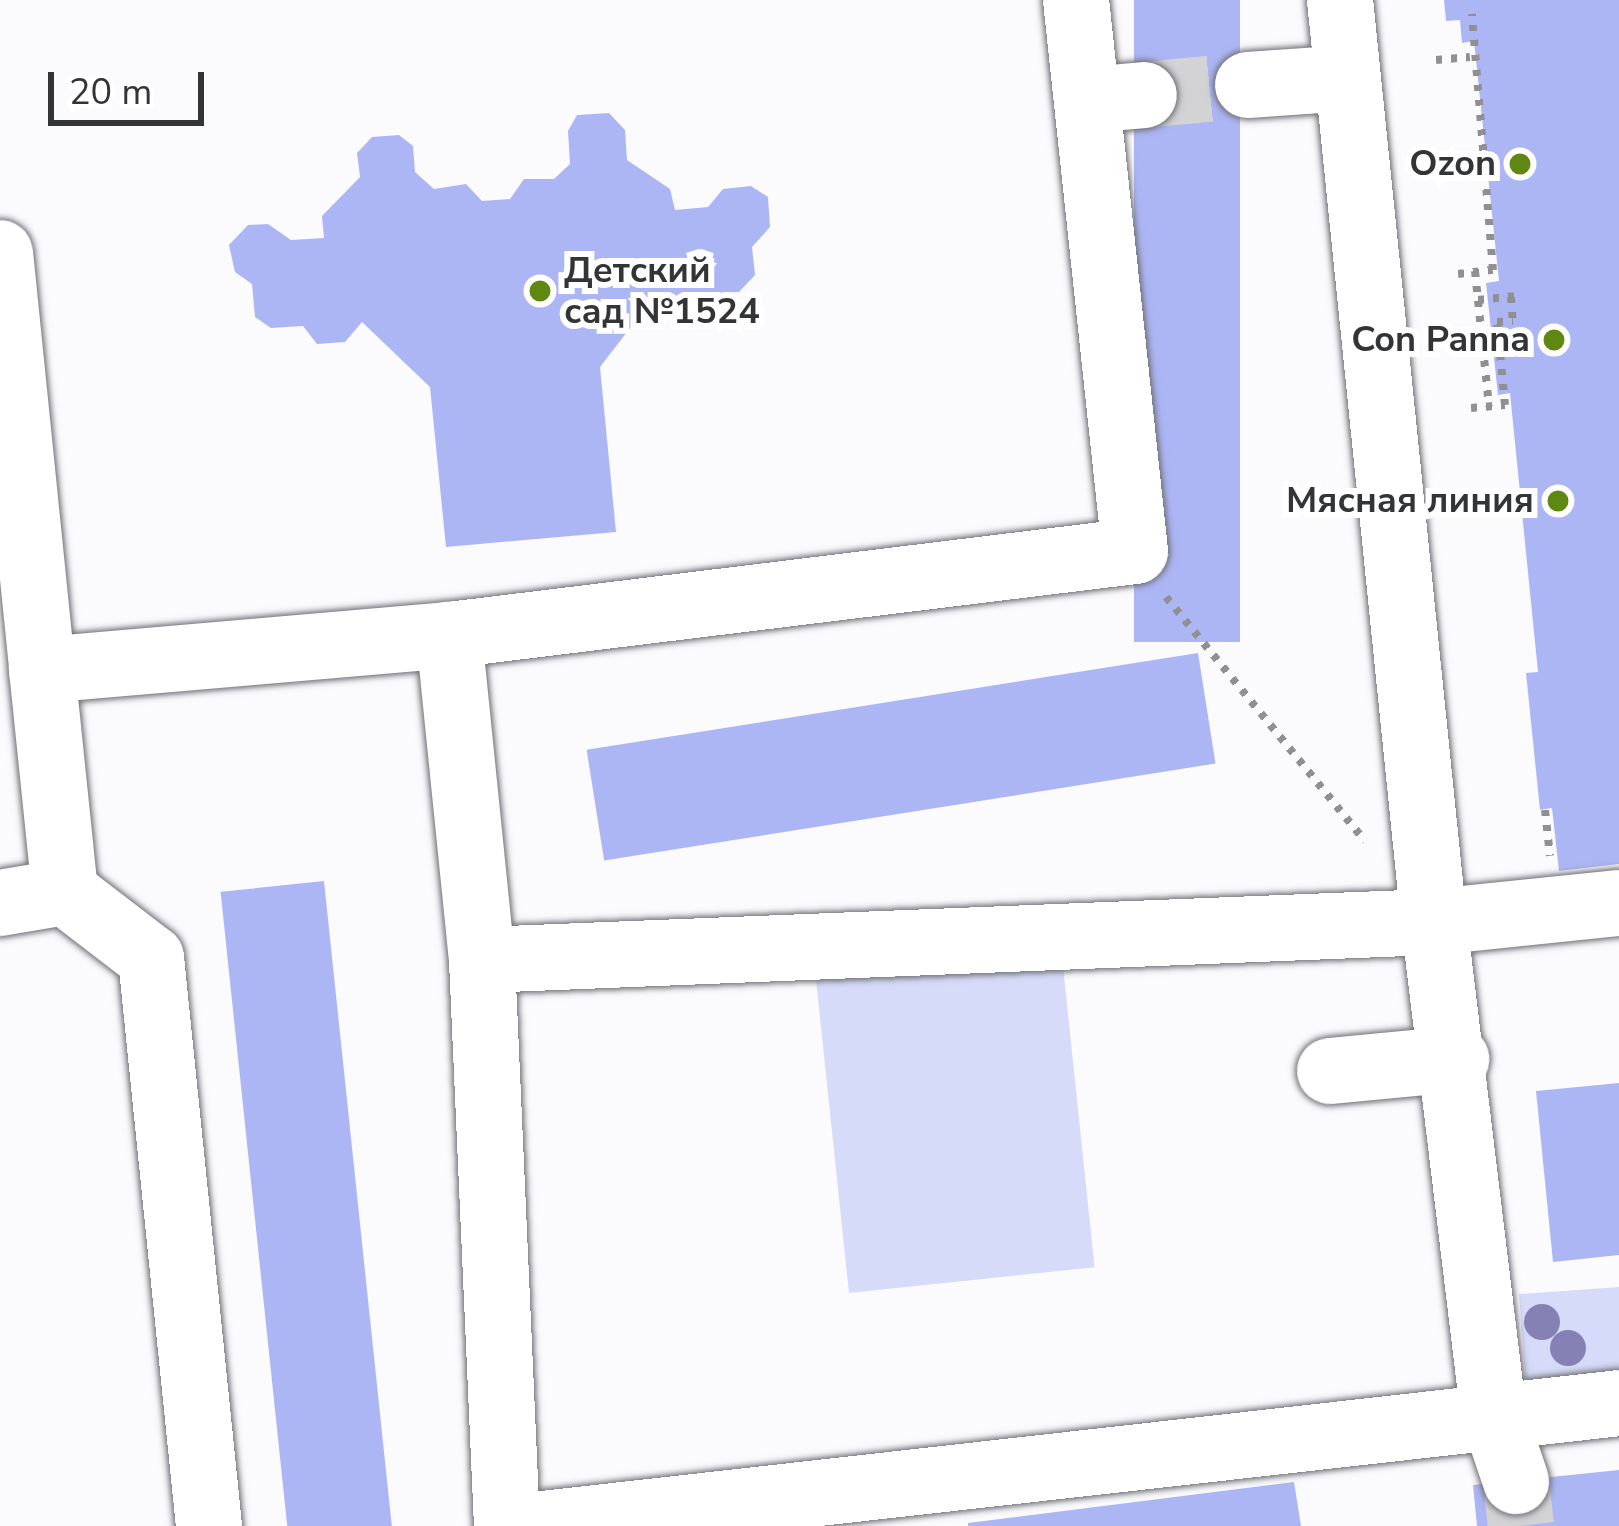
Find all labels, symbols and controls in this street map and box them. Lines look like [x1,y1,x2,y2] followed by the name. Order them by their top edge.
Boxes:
[54,48,210,122] scale bar
[69,68,152,117] text: 20 m
[1409,142,1496,186] place label: Ozon
[1507,151,1533,177] marker: Ozon
[564,248,760,333] place label: Детский сад №1524
[527,278,553,304] marker: Детский сад №1524
[1351,318,1530,362] place label: Con Panna
[1541,327,1567,353] marker: Con Panna
[1286,479,1534,523] place label: Мясная линия
[1545,488,1571,514] marker: Мясная линия

